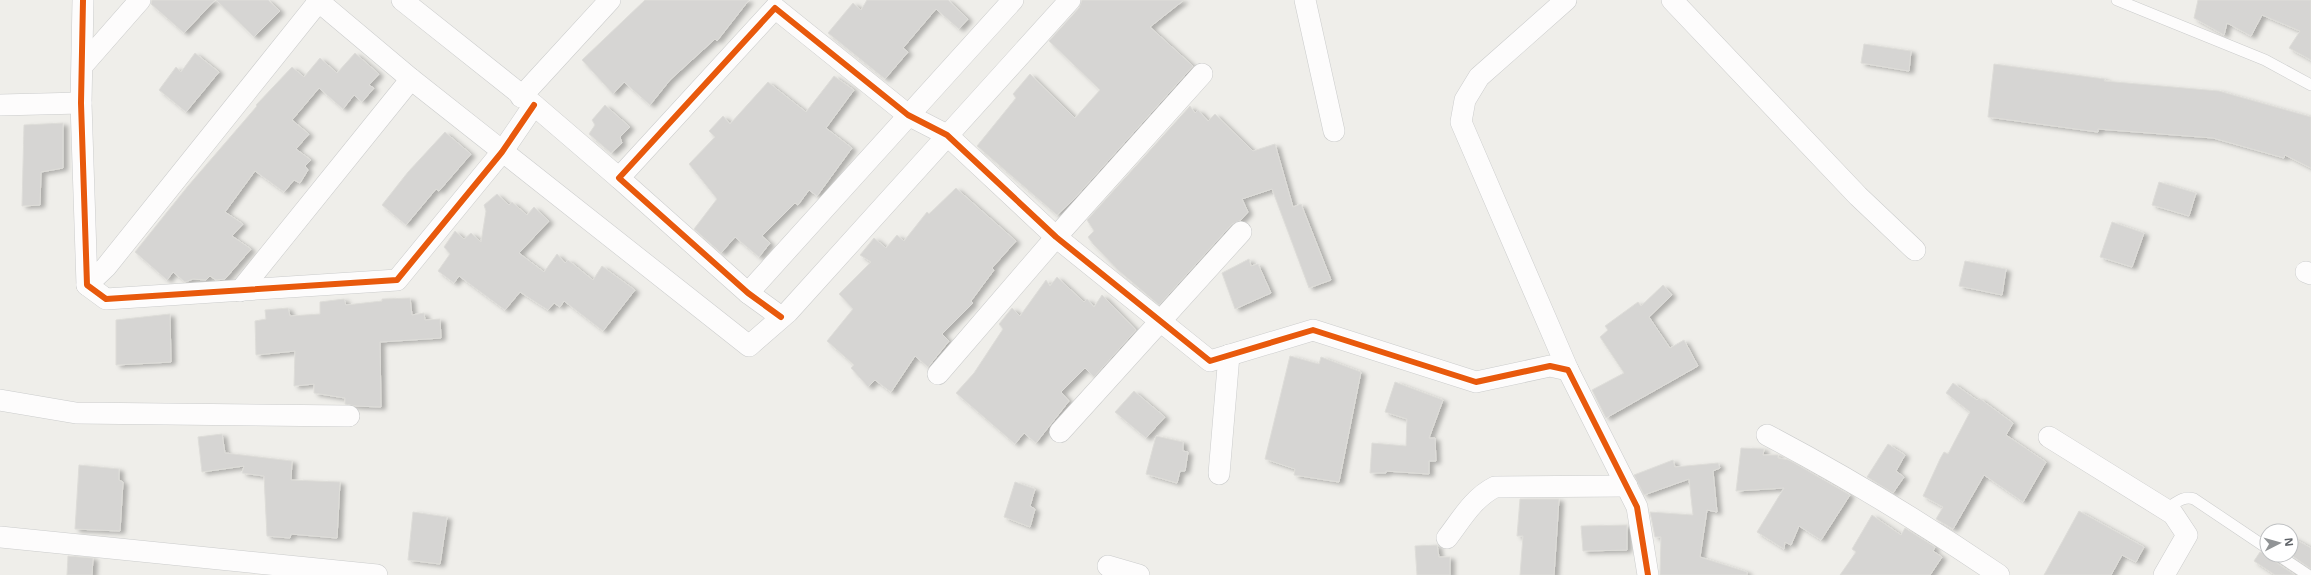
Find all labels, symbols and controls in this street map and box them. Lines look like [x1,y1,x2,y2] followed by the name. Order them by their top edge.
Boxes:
[2259,523,2299,563] north arrow
[2282,537,2297,547] text: N

